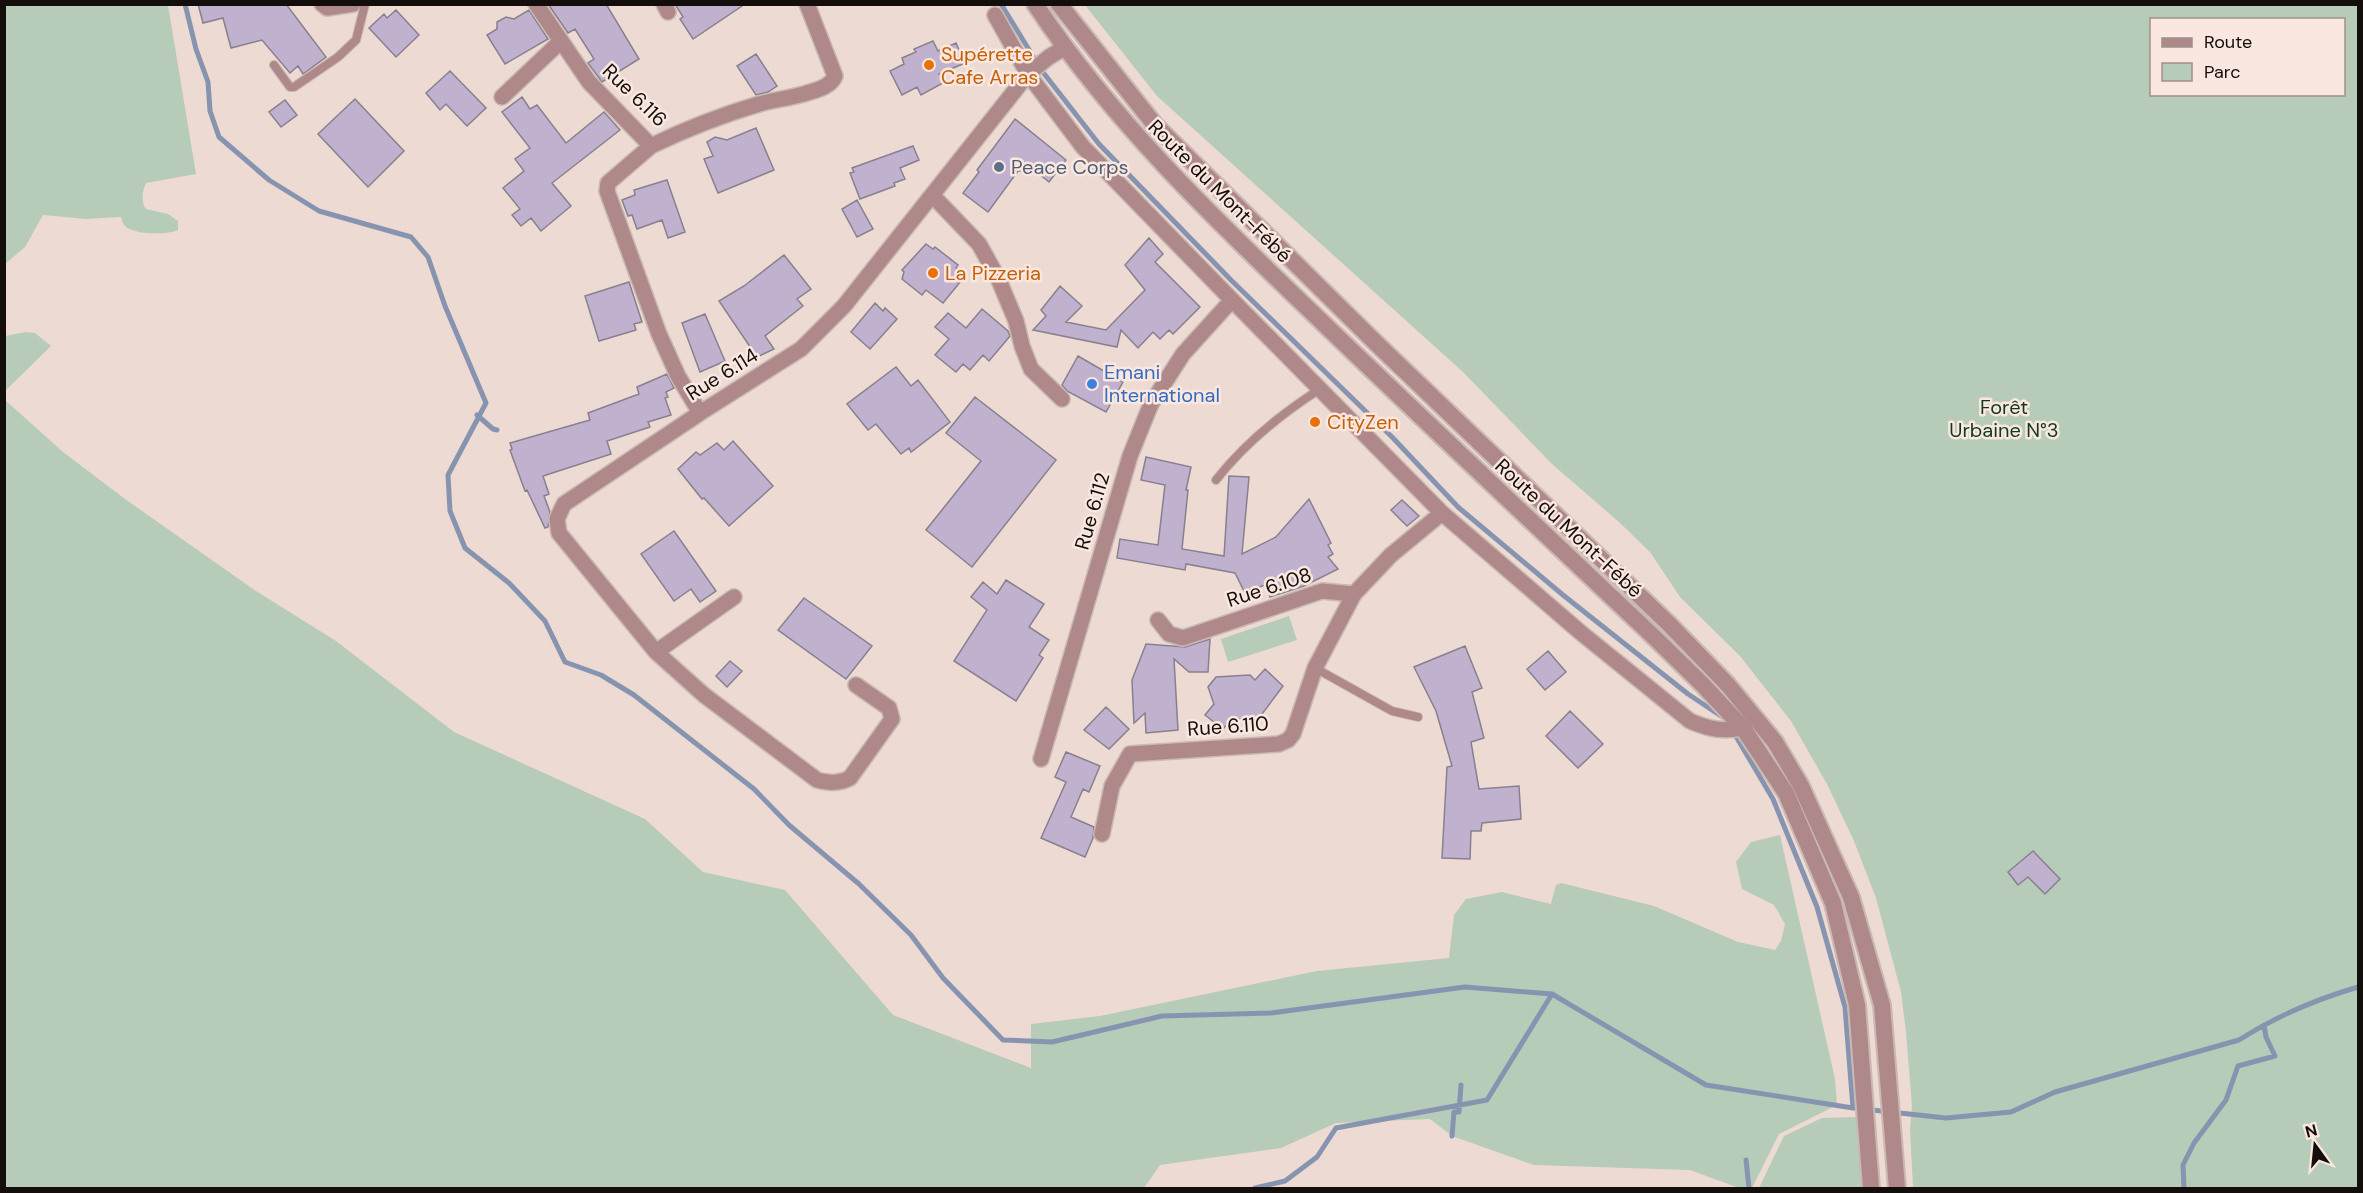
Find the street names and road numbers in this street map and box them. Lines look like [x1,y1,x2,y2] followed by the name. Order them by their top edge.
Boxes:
[597,58,673,132] street label: Rue 6.116
[1143,114,1297,268] street label: Route du Mont-Fébé
[681,342,763,406] street label: Rue 6.114
[1490,453,1648,603] street label: Route du Mont-Fébé
[1069,469,1115,553] street label: Rue 6.112
[1223,561,1315,613] street label: Rue 6.108
[1186,710,1270,742] street label: Rue 6.110

